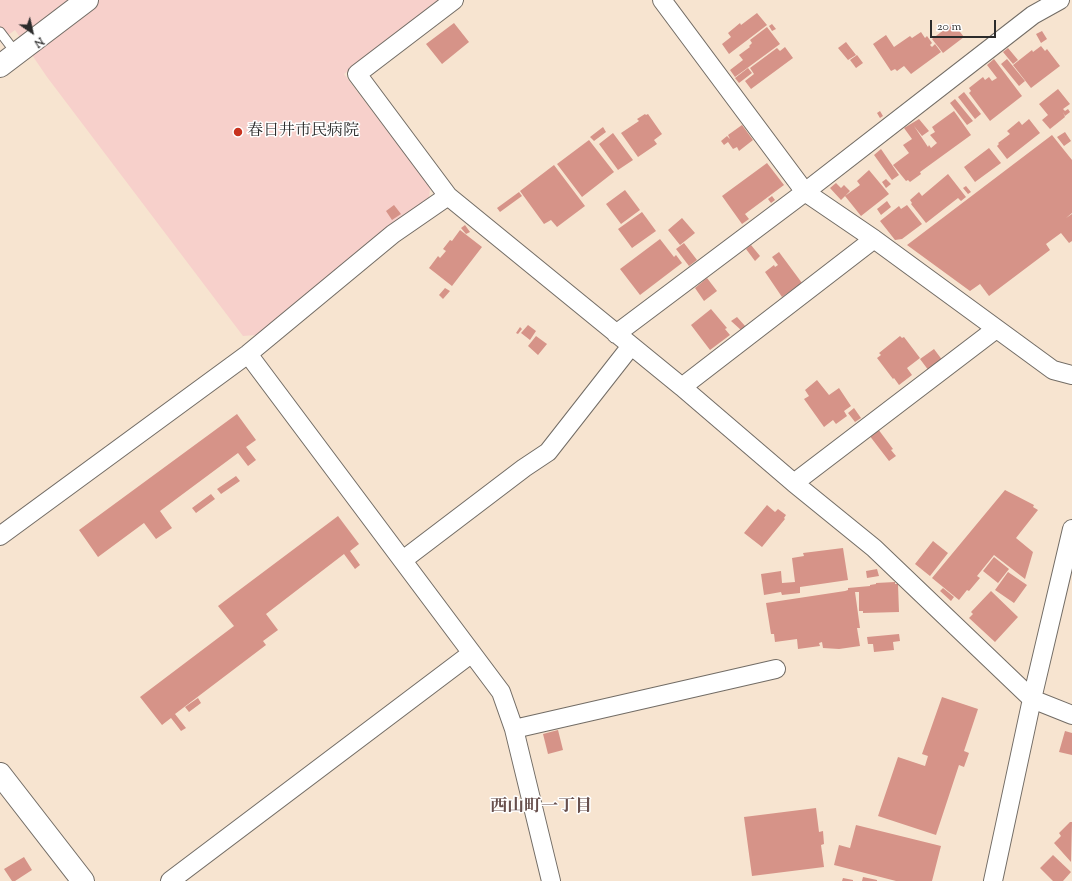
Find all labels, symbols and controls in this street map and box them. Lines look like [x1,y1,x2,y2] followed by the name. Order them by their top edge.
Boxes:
[12,12,52,52] north arrow
[932,12,998,38] scale bar
[937,18,961,36] text: 20 m
[31,33,47,51] text: N
[247,122,359,142] place label: 春日井市民病院
[232,126,244,138] marker: 春日井市民病院
[490,798,592,818] district label: 西山町一丁目

